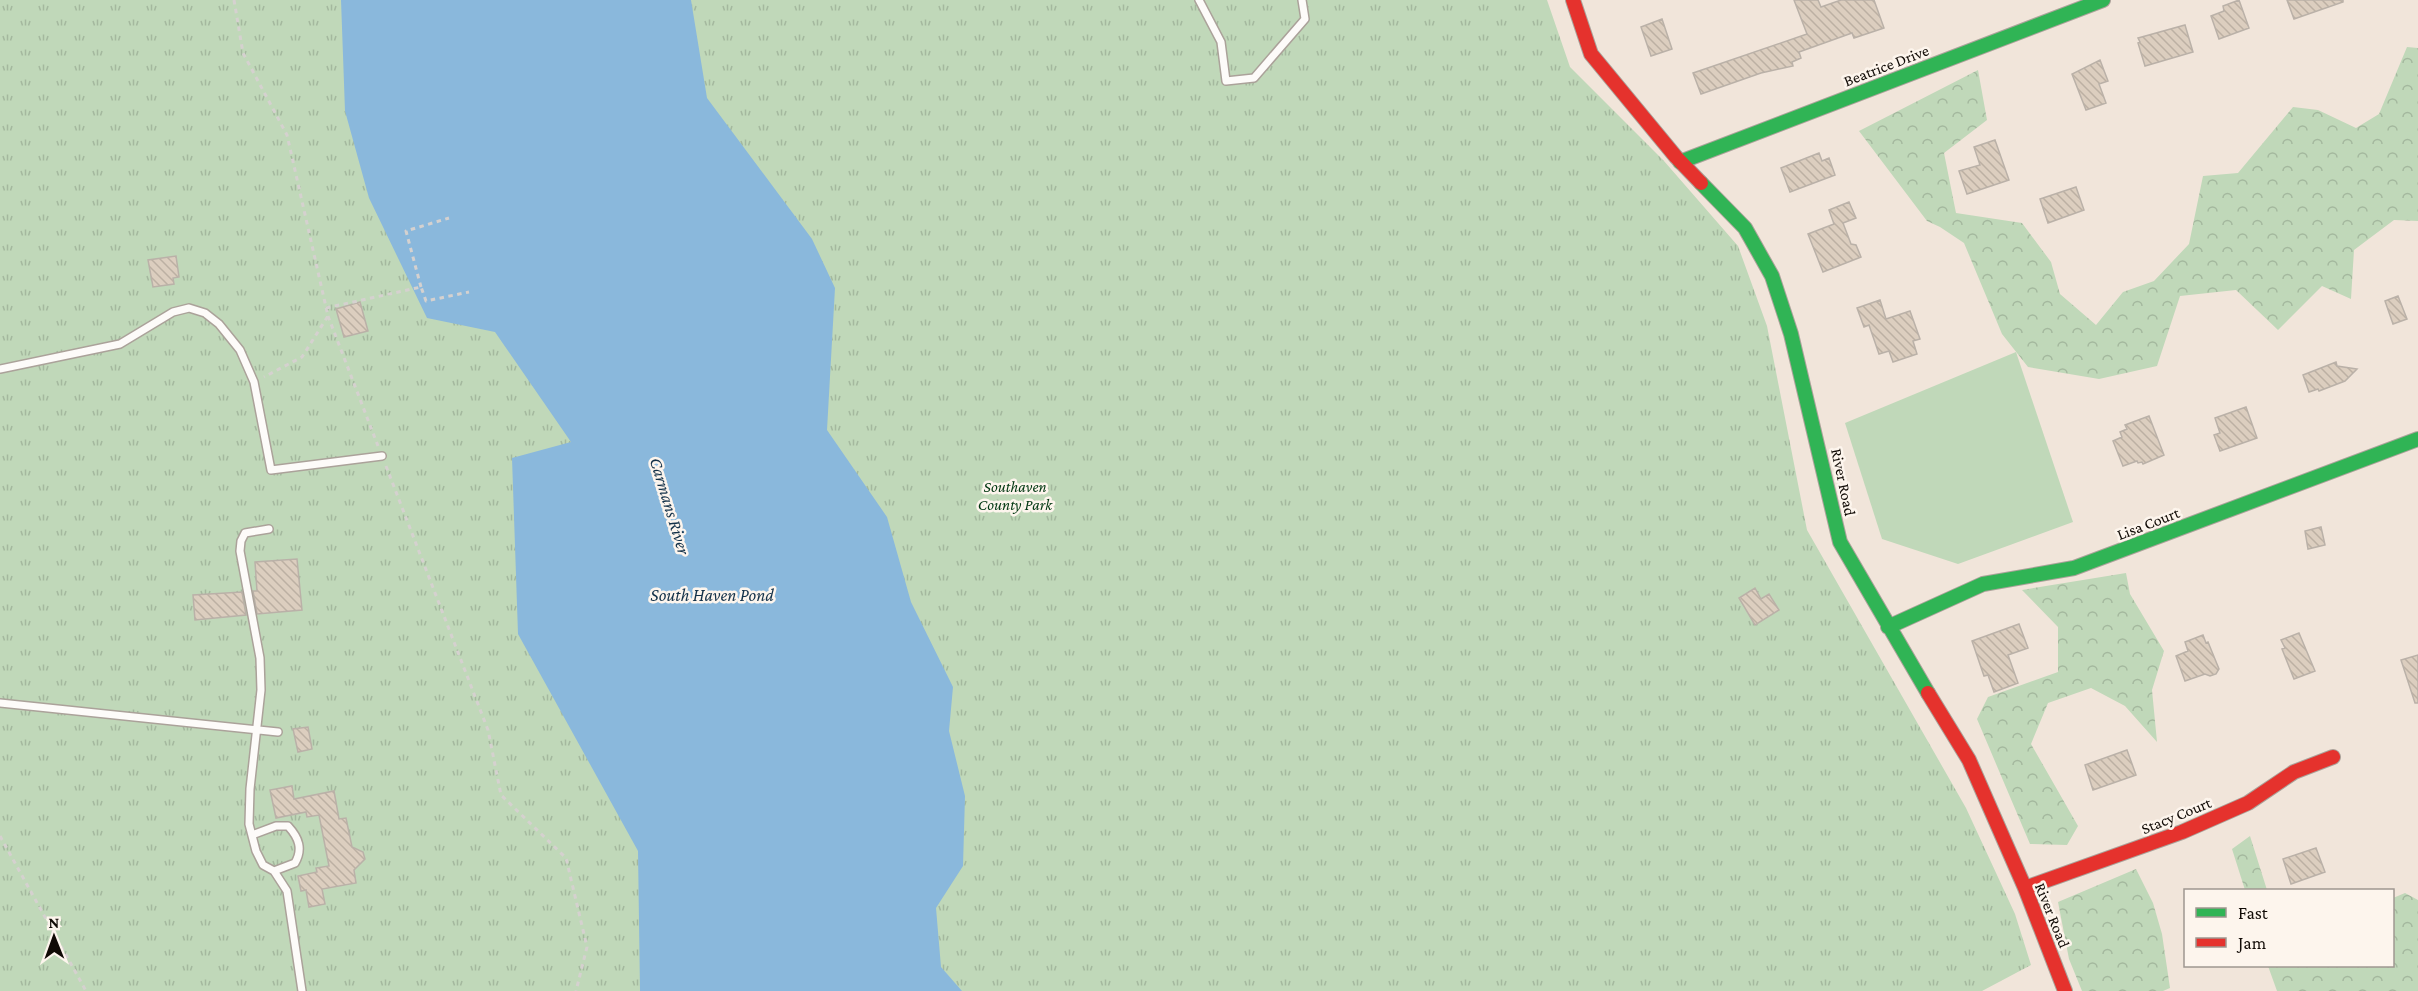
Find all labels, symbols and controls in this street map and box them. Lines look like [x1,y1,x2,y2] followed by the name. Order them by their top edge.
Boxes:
[1841,41,1931,89] street label: Beatrice Drive
[1828,447,1859,518] street label: River Road
[646,455,694,558] water label: Carmans River
[978,478,1053,514] park label: Southaven County Park
[2114,504,2183,543] street label: Lisa Court
[650,585,774,605] water label: South Haven Pond
[2139,793,2215,838] street label: Stacy Court
[2032,880,2073,951] street label: River Road
[2184,889,2394,967] legend
[2238,903,2269,923] text: Fast
[24,907,84,967] north arrow
[48,914,59,931] text: N
[2236,933,2267,953] text: Jam

